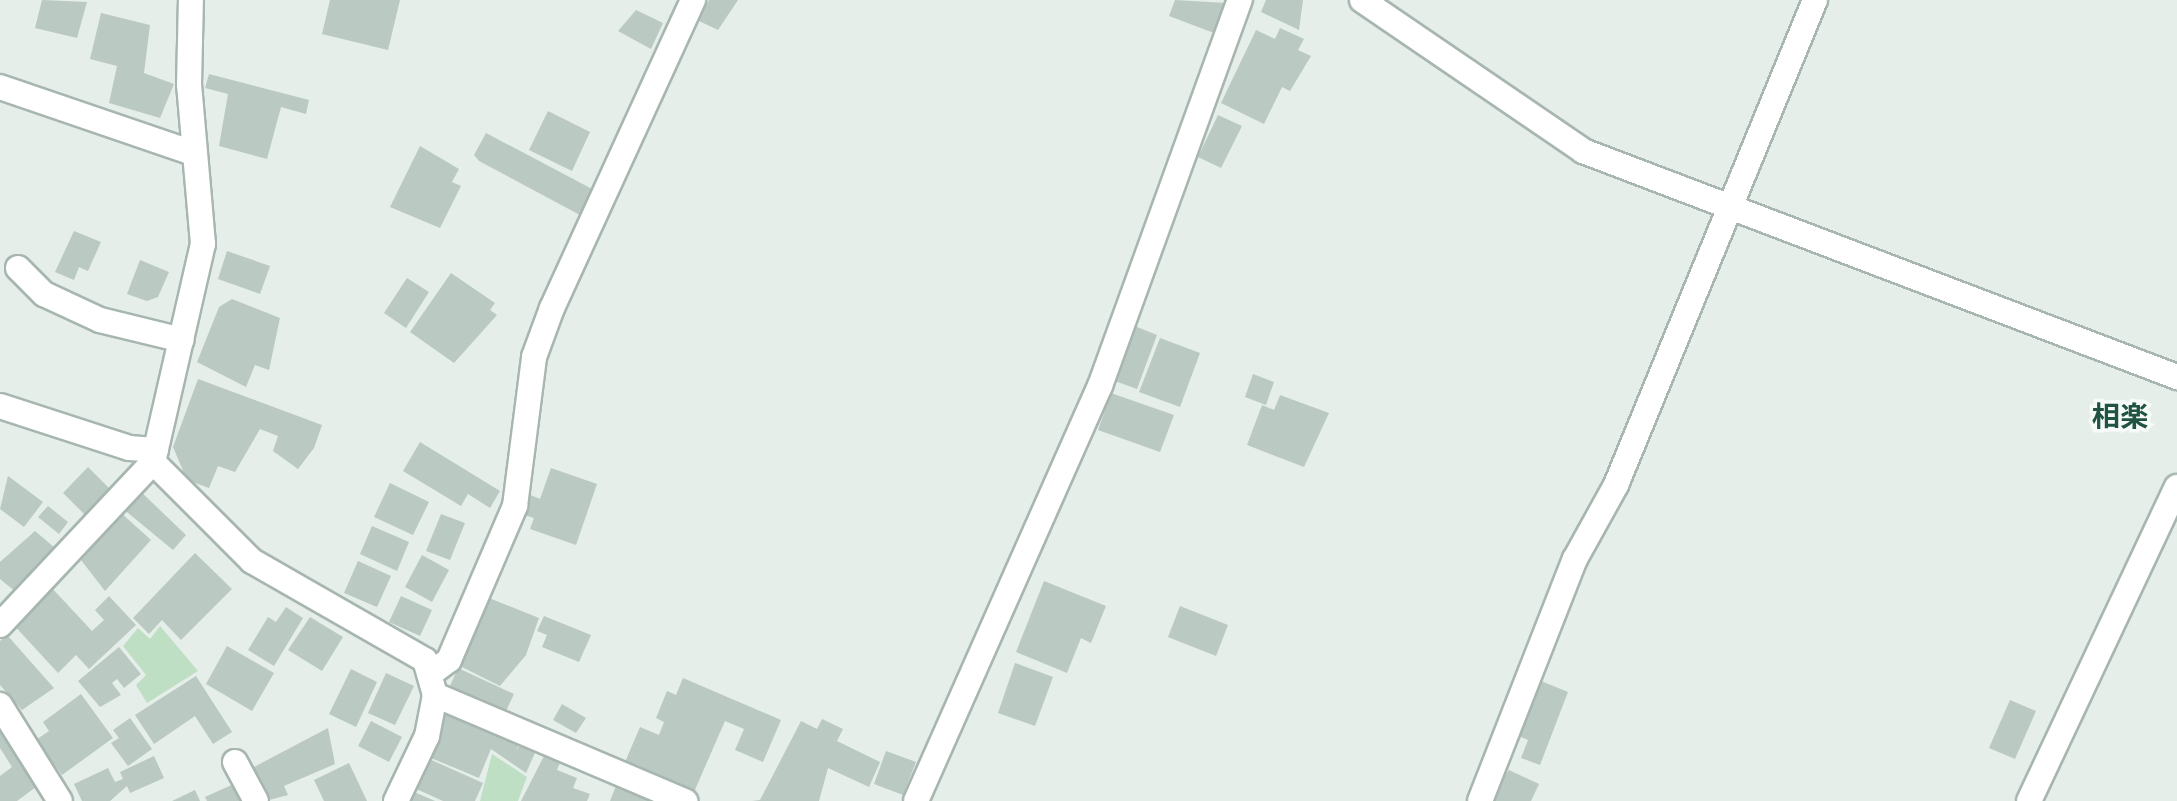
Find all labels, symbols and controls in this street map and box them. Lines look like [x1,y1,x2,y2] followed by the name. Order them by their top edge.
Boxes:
[2092,400,2148,434] district label: 相楽

